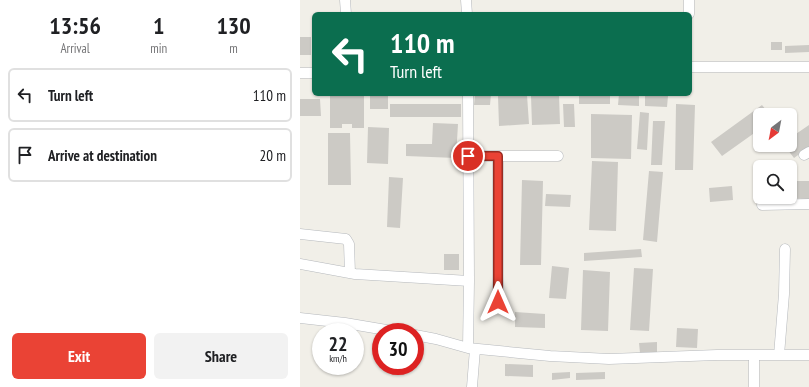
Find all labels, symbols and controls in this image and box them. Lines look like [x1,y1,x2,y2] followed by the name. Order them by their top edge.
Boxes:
[49,10,101,41] text: 13:56
[153,10,164,41] text: 1
[216,10,251,41] text: 130
[390,24,454,61] text: 110 m
[324,28,376,80] icon: left
[60,40,90,57] text: Arrival
[150,40,167,57] text: min
[229,40,238,57] text: m
[390,60,442,83] text: Turn left
[14,84,36,106] icon: left
[48,86,93,105] text: Turn left
[253,86,286,105] text: 110 m
[753,108,797,152] north arrow
[753,108,797,204] map controls
[451,139,485,173] pin
[14,144,36,166] icon: arrive
[457,145,479,167] icon: arrive
[48,146,157,165] text: Arrive at destination
[260,146,286,165] text: 20 m
[753,160,797,204] button: search
[477,281,519,323] position arrow
[372,323,424,375] speed limit sign: 30
[328,331,348,357] text: 22
[12,333,146,379] button: Exit
[154,333,288,379] button: Share
[329,352,347,365] text: km/h

